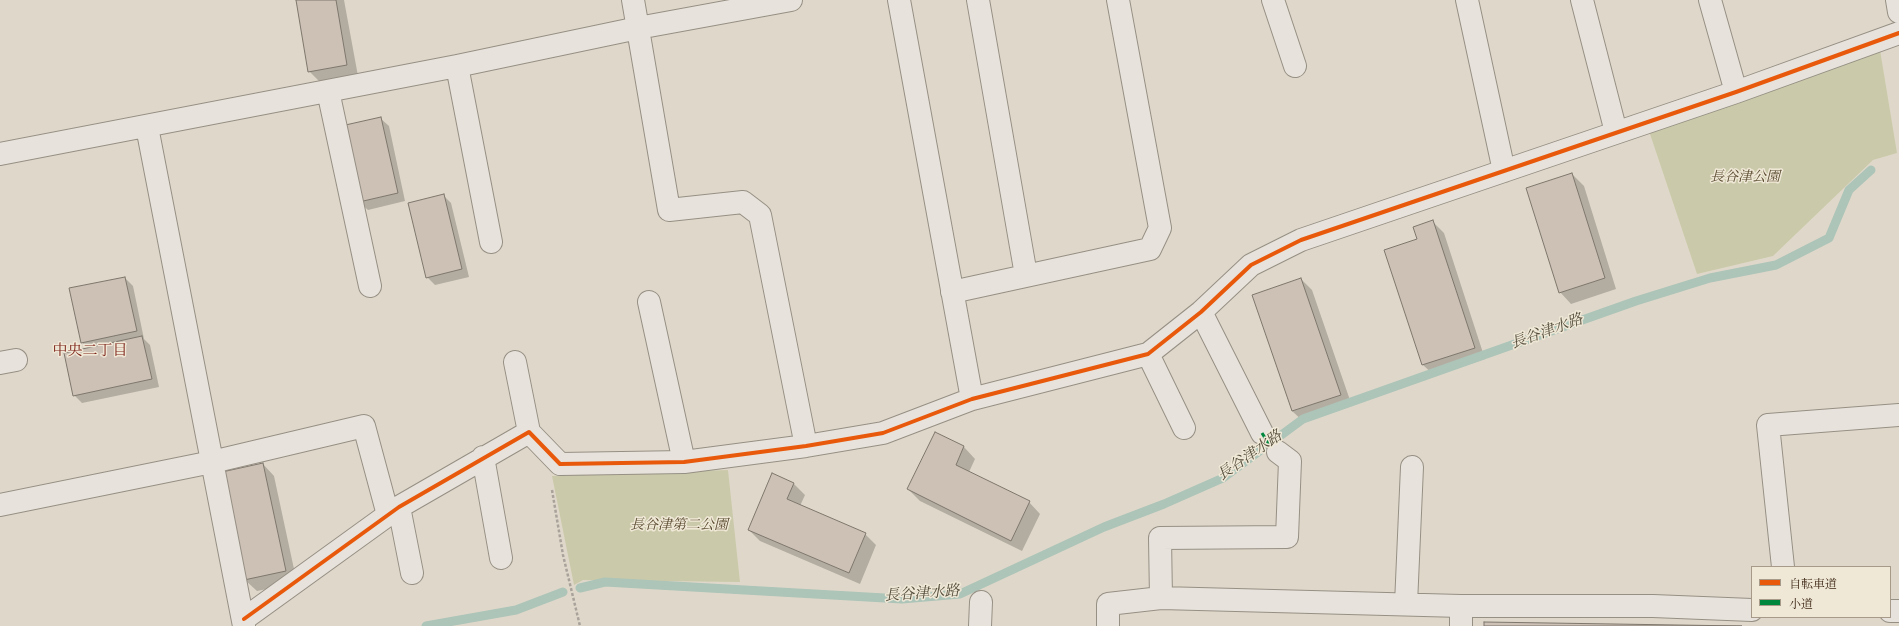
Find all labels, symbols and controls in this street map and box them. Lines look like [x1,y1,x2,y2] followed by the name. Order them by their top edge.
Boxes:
[1710,170,1780,186] park label: 長谷津公園
[1509,311,1585,353] water label: 長谷津水路
[53,342,127,360] district label: 中央二丁目
[1214,427,1286,485] water label: 長谷津水路
[630,518,728,534] park label: 長谷津第二公園
[1751,566,1891,618] legend
[1789,577,1837,591] text: 自転車道
[884,582,960,606] water label: 長谷津水路
[1789,597,1813,611] text: 小道

